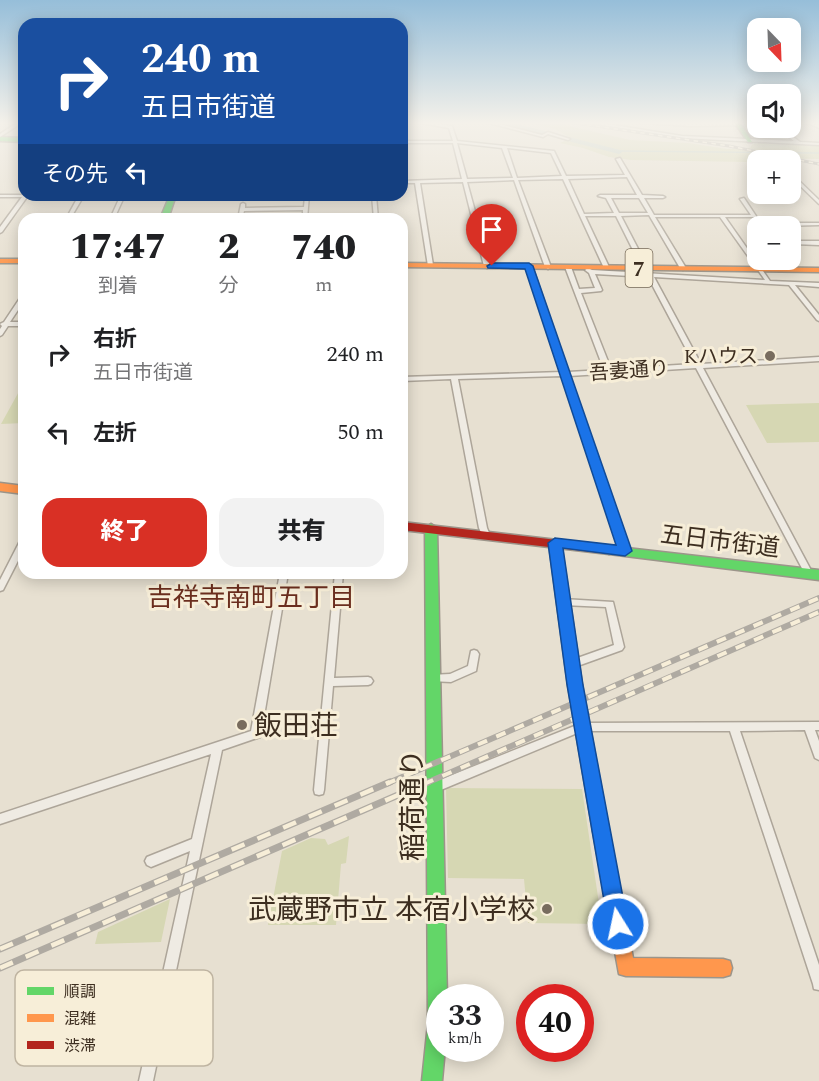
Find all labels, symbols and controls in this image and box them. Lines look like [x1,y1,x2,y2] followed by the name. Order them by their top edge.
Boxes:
[747,18,801,72] north arrow
[747,18,801,270] map controls
[141,28,260,91] text: 240 m
[42,42,120,120] icon: right
[747,84,801,138] button: sound
[141,87,276,129] text: 五日市街道
[747,150,801,204] button: +
[120,156,153,189] icon: left
[42,158,108,191] text: その先
[466,204,517,266] pin
[475,213,508,246] icon: arrive
[747,216,801,270] button: −
[70,220,166,275] text: 17:47
[218,220,240,275] text: 2
[291,221,356,276] text: 740
[626,249,652,287] road number: 7
[315,270,332,300] text: m
[98,271,138,301] text: 到着
[219,271,239,301] text: 分
[93,323,137,356] text: 右折
[42,338,75,371] icon: right
[327,338,384,371] text: 240 m
[684,342,758,372] place label: Kハウス
[763,349,777,363] marker: Kハウス
[588,353,670,389] street label: 吾妻通り
[93,358,193,388] text: 五日市街道
[42,416,75,449] icon: left
[338,416,384,449] text: 50 m
[93,417,137,450] text: 左折
[42,498,207,567] button: 終了
[219,498,384,567] button: 共有
[658,517,782,567] street label: 五日市街道
[147,578,355,618] district label: 吉祥寺南町五丁目
[254,705,338,748] place label: 飯田荘
[235,718,249,732] marker: 飯田荘
[392,749,435,861] street label: 稲荷通り
[248,889,535,932] place label: 武蔵野市立 本宿小学校
[586,892,650,956] position arrow
[540,902,554,916] marker: 武蔵野市立 本宿小学校
[15,970,213,1066] legend
[64,980,96,1004] text: 順調
[516,984,594,1062] speed limit sign: 40
[448,993,482,1039] text: 33
[64,1007,96,1031] text: 混雑
[448,1027,482,1050] text: km/h
[64,1034,96,1058] text: 渋滞

